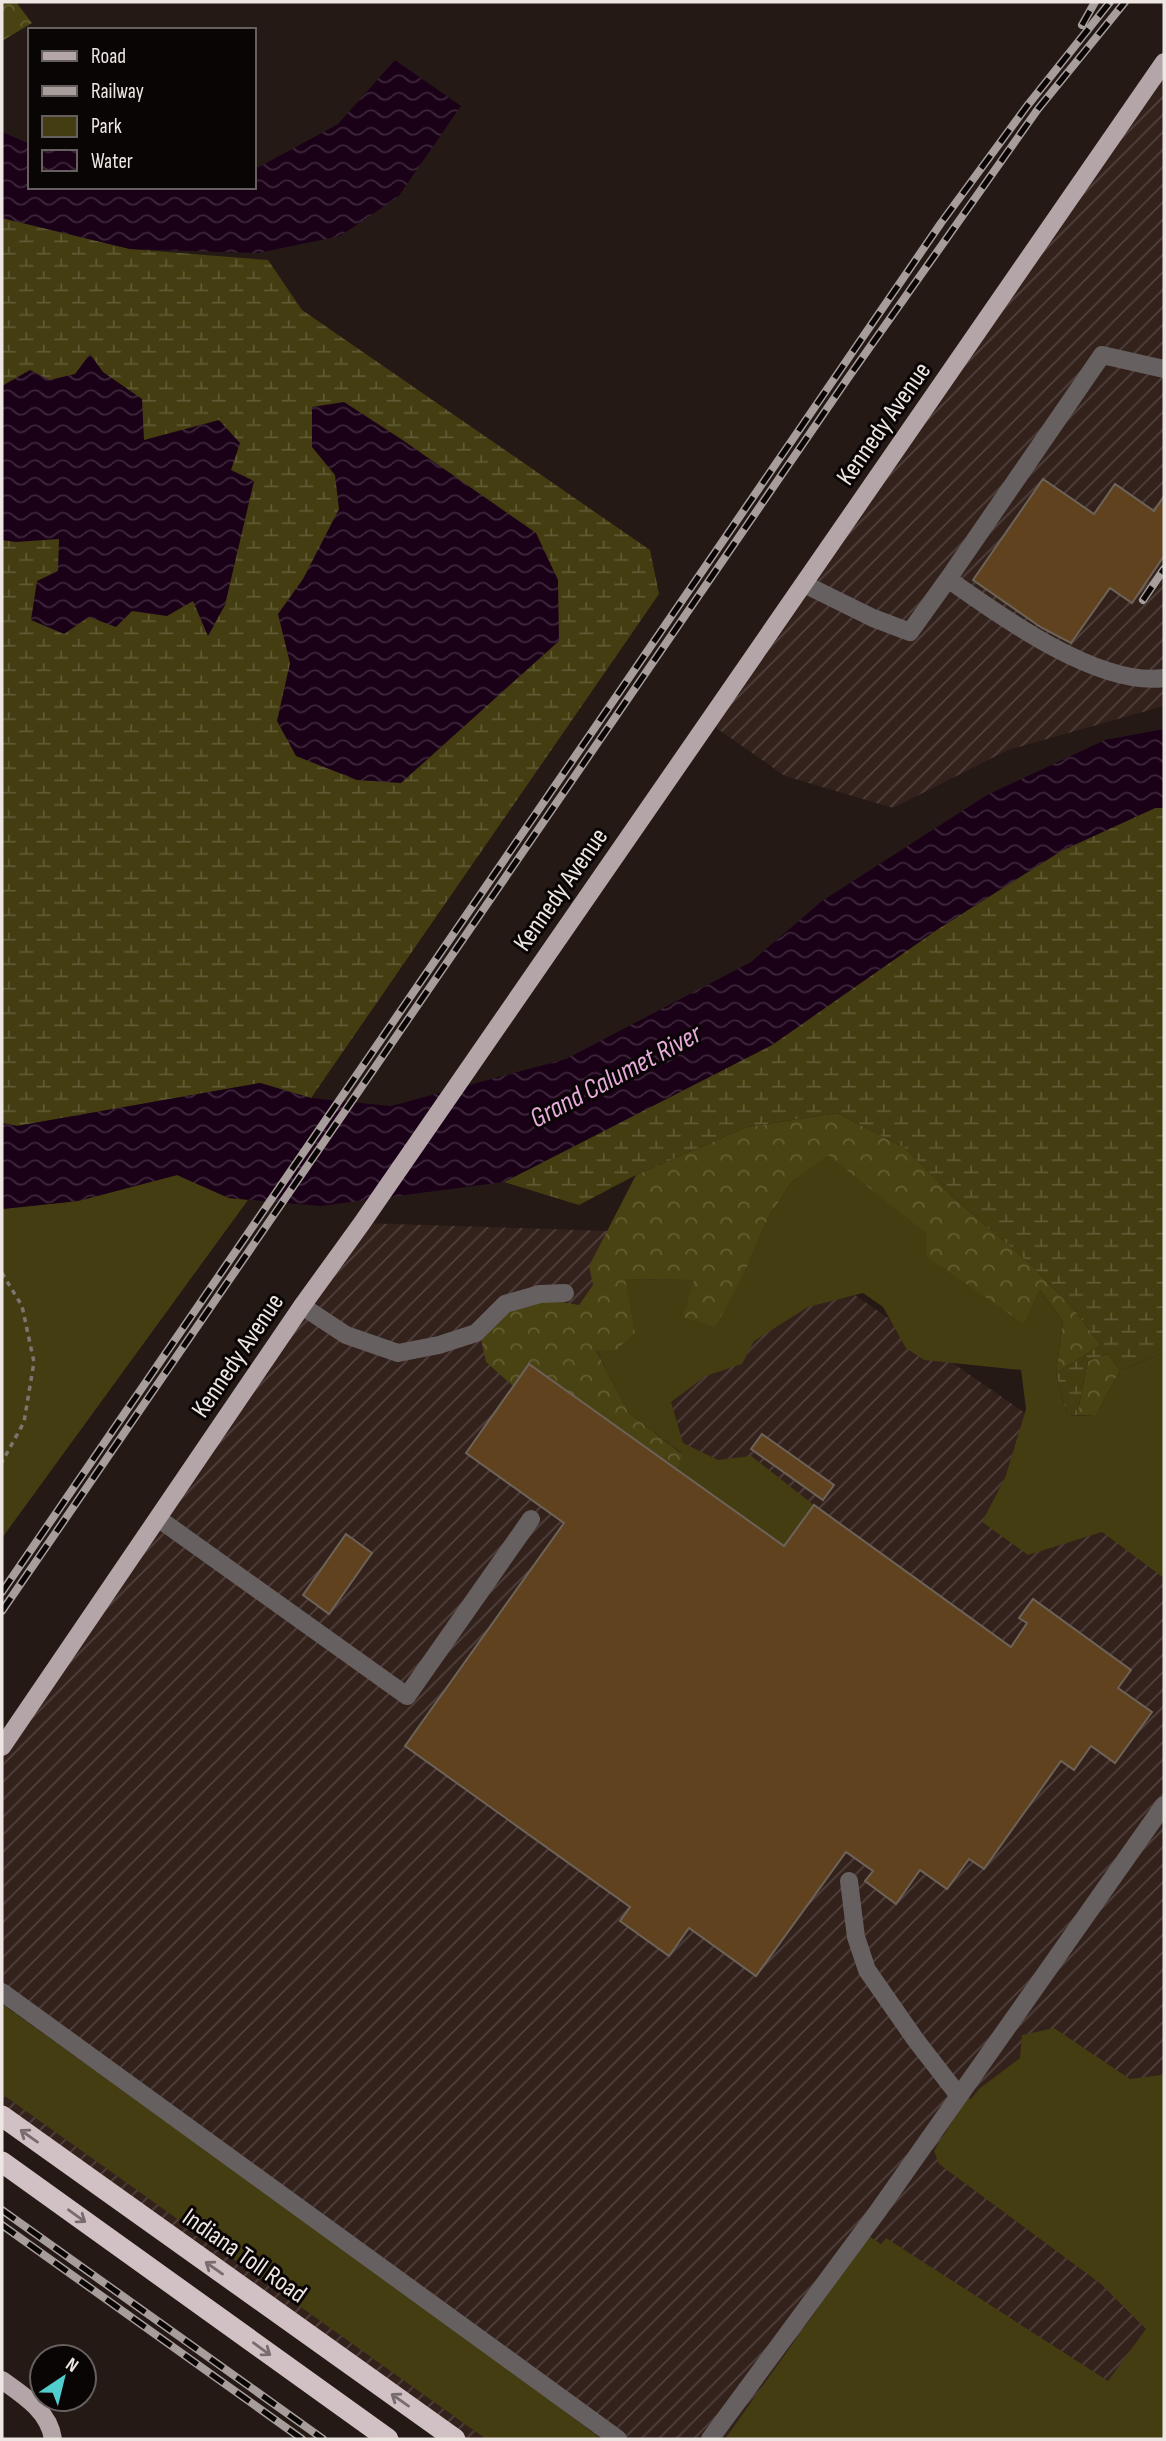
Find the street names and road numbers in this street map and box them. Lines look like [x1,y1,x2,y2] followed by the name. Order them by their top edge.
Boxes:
[831,356,938,491] street label: Kennedy Avenue
[508,822,615,957] street label: Kennedy Avenue
[185,1288,291,1424] street label: Kennedy Avenue
[176,2202,312,2310] street label: Indiana Toll Road

